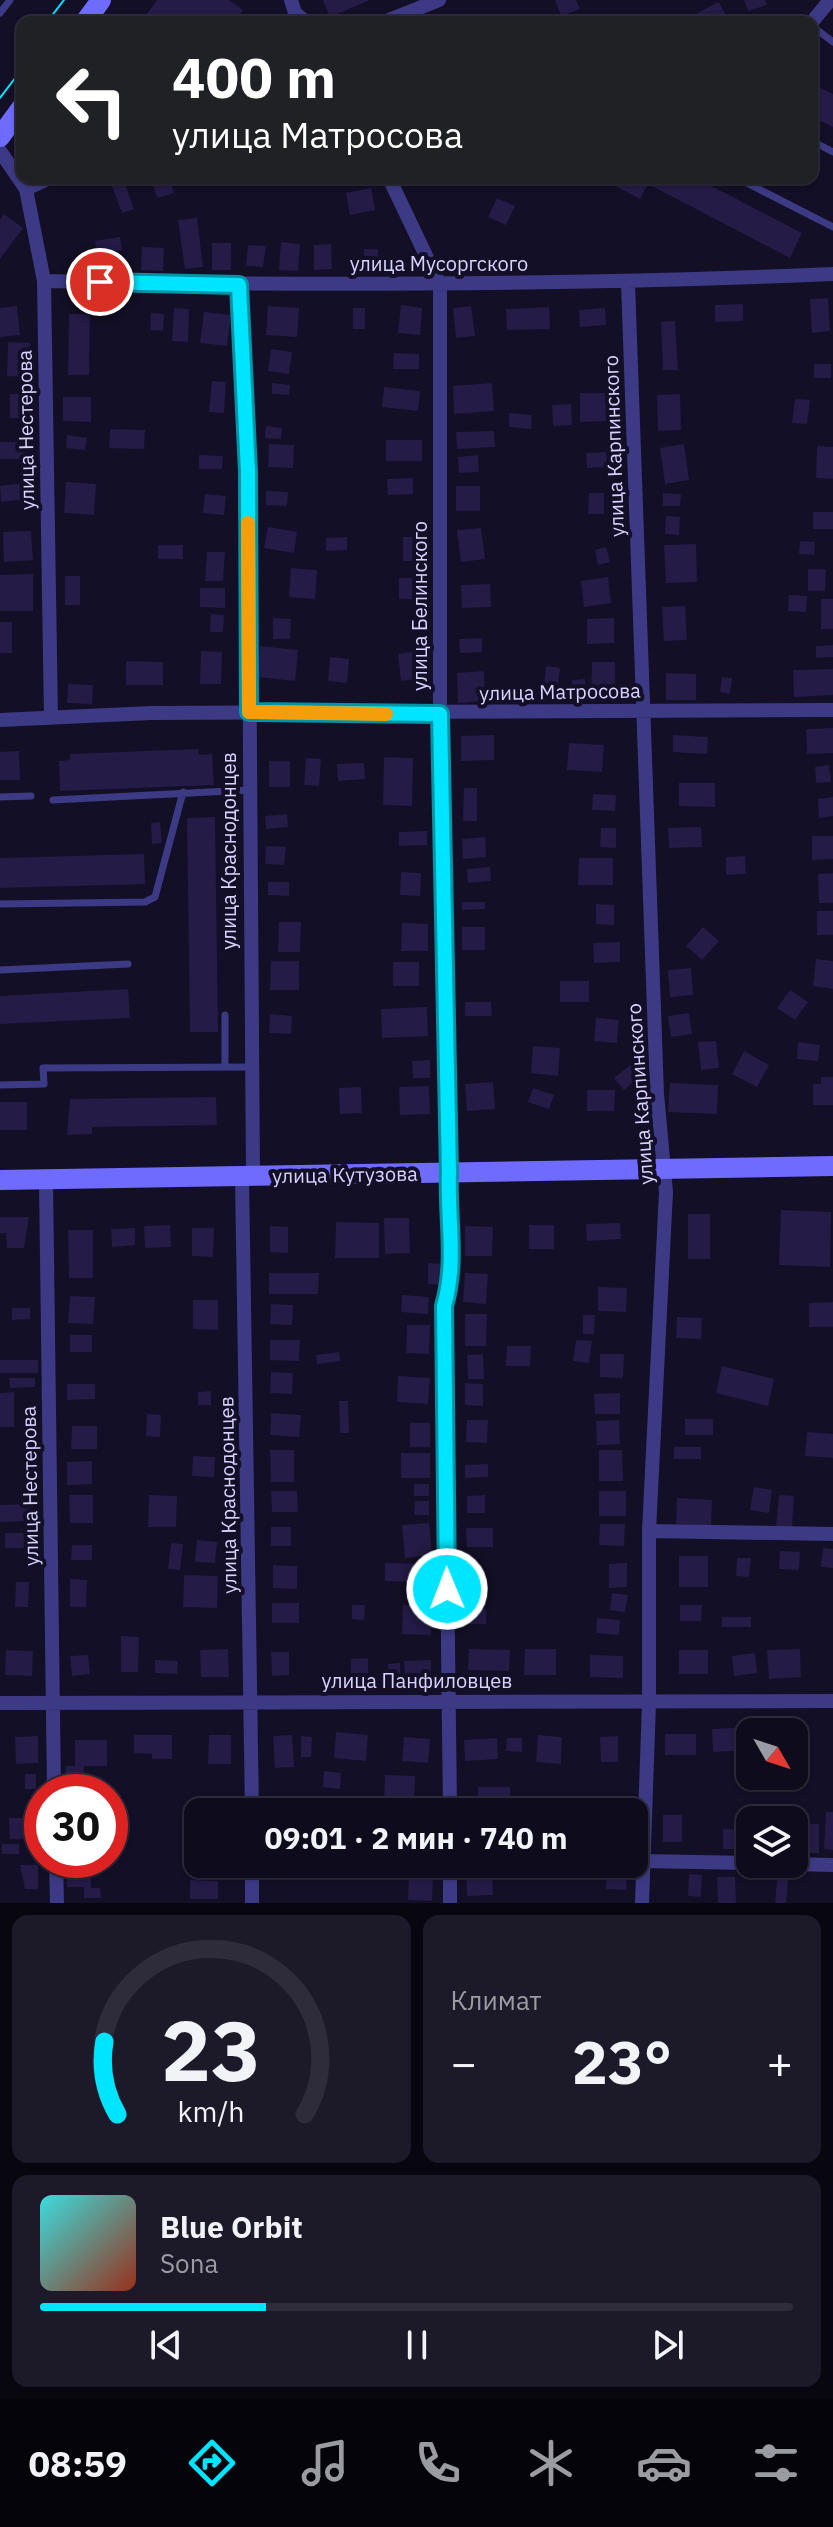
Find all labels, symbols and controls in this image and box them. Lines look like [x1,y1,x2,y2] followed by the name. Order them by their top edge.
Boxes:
[172,41,336,113] text: 400 m
[40,48,144,152] icon: left
[172,111,463,158] text: улица Матросова
[66,248,134,316] pin
[350,250,528,277] street label: улица Мусоргского
[78,260,122,304] icon: arrive
[11,349,40,510] street label: улица Нестерова
[597,355,630,537] street label: улица Карпинского
[406,521,433,691] street label: улица Белинского
[479,677,641,706] street label: улица Матросова
[215,752,242,950] street label: улица Краснодонцев
[620,1002,659,1186] street label: улица Карпинского
[272,1160,418,1189] street label: улица Кутузова
[212,1396,243,1594] street label: улица Краснодонцев
[15,1405,44,1566] street label: улица Нестерова
[405,1547,489,1631] position arrow
[322,1667,512,1694] street label: улица Панфиловцев
[736,1718,808,1790] north arrow
[736,1718,808,1878] map controls
[24,1774,128,1878] speed limit sign: 30
[736,1806,808,1878] button: layers
[264,1818,568,1857] text: 09:01 · 2 мин · 740 m
[451,1983,542,2017] text: Климат
[161,1996,261,2104] text: 23
[572,2022,672,2101] text: 23°
[451,2034,477,2091] text: −
[767,2034,793,2091] text: +
[178,2093,245,2130] text: km/h
[160,2207,303,2246] text: Blue Orbit
[160,2246,218,2280] text: Sona
[144,2323,188,2367] icon: previous
[395,2323,439,2367] icon: pause
[646,2323,690,2367] icon: next
[184,2435,240,2491] icon: directions
[297,2435,353,2491] icon: music
[410,2435,466,2491] icon: phone
[523,2435,579,2491] icon: climate
[636,2435,692,2491] icon: car
[748,2435,804,2491] icon: filters
[28,2440,127,2487] text: 08:59

